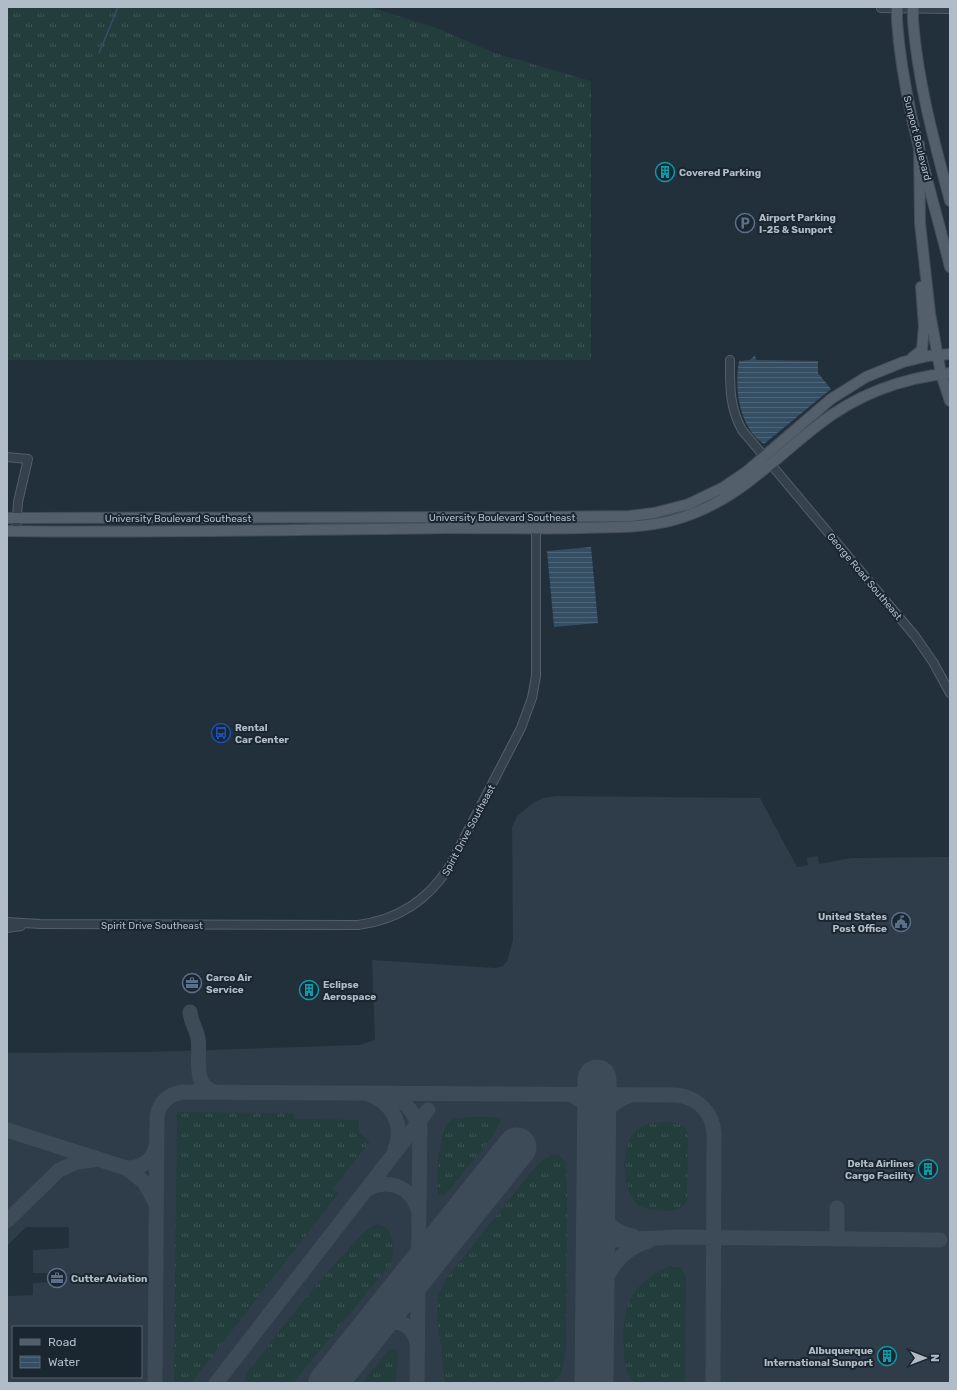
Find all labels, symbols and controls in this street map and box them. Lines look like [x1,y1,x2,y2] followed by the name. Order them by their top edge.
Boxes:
[901,95,933,182] street label: Sunport Boulevard
[654,161,676,183] building icon: Covered Parking
[679,167,761,179] place label: Covered Parking
[734,212,756,234] parking icon: Airport Parking I-25 & Sunport
[759,212,836,236] place label: Airport Parking I-25 & Sunport
[429,512,575,524] street label: University Boulevard Southeast
[105,513,251,525] street label: University Boulevard Southeast
[824,531,904,623] street label: George Road Southeast
[210,722,232,744] bus stop icon: Rental Car Center
[235,722,289,746] place label: Rental Car Center
[440,783,498,878] street label: Spirit Drive Southeast
[818,911,887,935] place label: United States Post Office
[890,911,912,933] public building icon: United States Post Office
[101,920,203,932] street label: Spirit Drive Southeast
[181,972,203,994] office icon: Carco Air Service
[206,972,252,996] place label: Carco Air Service
[298,979,320,1001] building icon: Eclipse Aerospace
[323,979,376,1003] place label: Eclipse Aerospace
[845,1158,914,1182] place label: Delta Airlines Cargo Facility
[917,1158,939,1180] building icon: Delta Airlines Cargo Facility
[46,1267,68,1289] office icon: Cutter Aviation
[71,1273,147,1285] place label: Cutter Aviation
[12,1326,142,1378] legend
[48,1335,76,1349] text: Road
[905,1338,945,1378] north arrow
[764,1345,873,1369] place label: Albuquerque International Sunport
[876,1345,898,1367] building icon: Albuquerque International Sunport
[928,1354,941,1362] text: N
[48,1355,80,1369] text: Water

